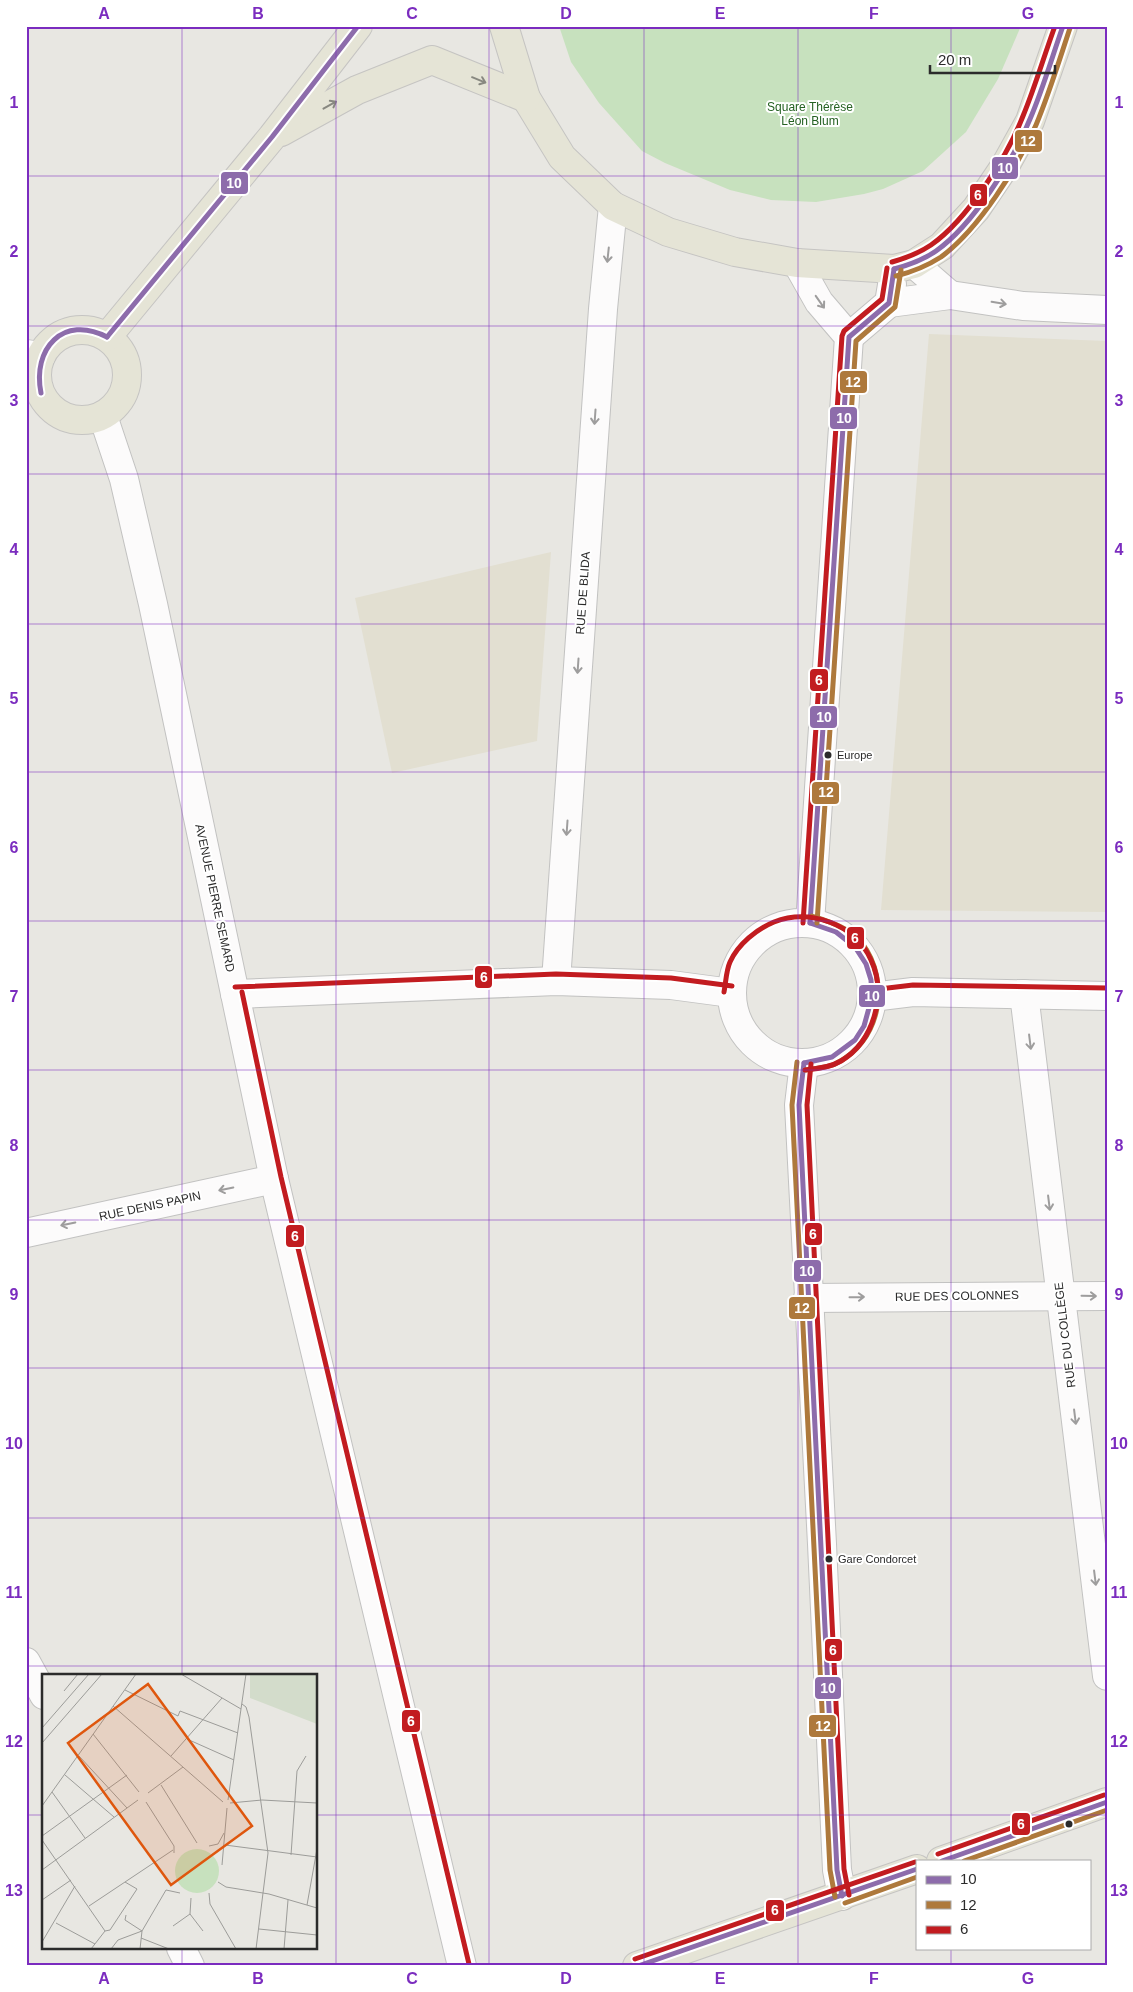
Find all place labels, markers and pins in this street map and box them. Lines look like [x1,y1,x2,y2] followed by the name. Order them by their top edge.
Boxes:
[837,749,872,761] place label: Europe
[823,750,833,760] marker: Europe
[838,1553,916,1565] place label: Gare Condorcet
[824,1554,834,1564] marker: Gare Condorcet
[1064,1819,1074,1829] unlabelled marker

